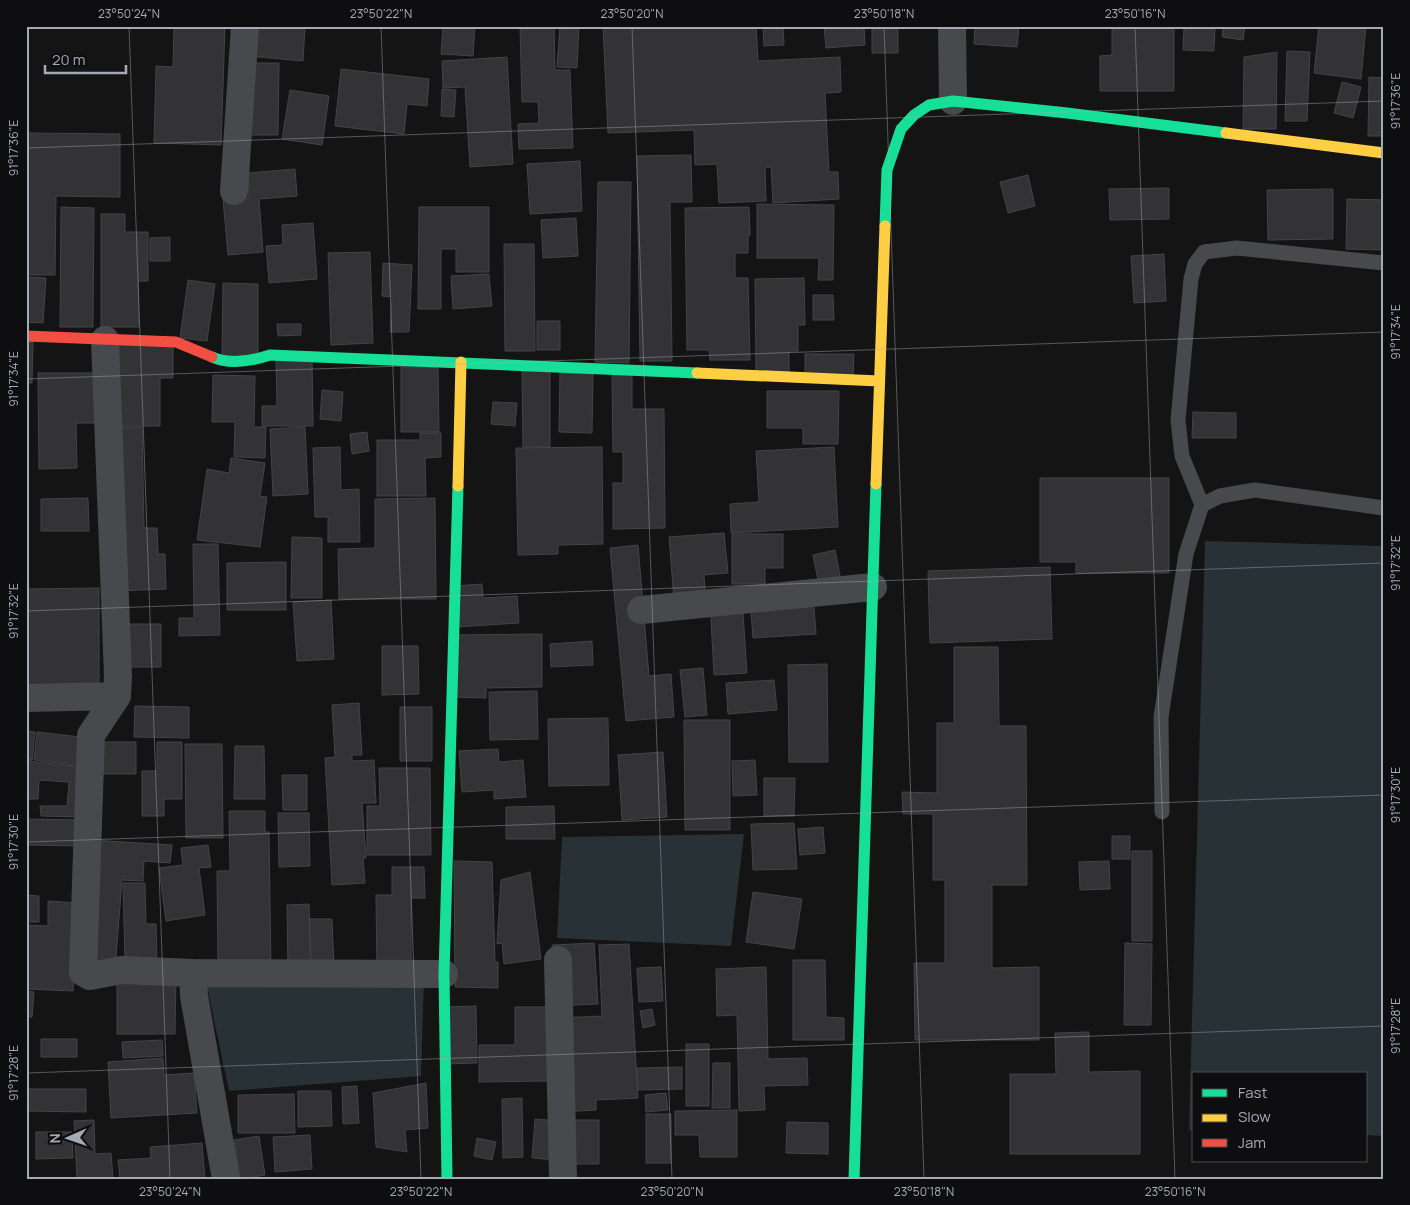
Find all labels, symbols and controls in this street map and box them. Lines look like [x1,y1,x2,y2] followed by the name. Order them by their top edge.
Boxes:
[98,5,160,22] text: 23°50'24"N
[350,5,412,22] text: 23°50'22"N
[601,5,663,22] text: 23°50'20"N
[854,5,914,22] text: 23°50'18"N
[1105,5,1165,22] text: 23°50'16"N
[45,42,126,74] scale bar
[52,49,85,70] text: 20 m
[1387,73,1404,129] text: 91°17'36"E
[5,120,22,176] text: 91°17'36"E
[1387,304,1404,360] text: 91°17'34"E
[5,351,22,407] text: 91°17'34"E
[1387,535,1404,591] text: 91°17'32"E
[5,583,22,639] text: 91°17'32"E
[1387,767,1404,823] text: 91°17'30"E
[5,814,22,870] text: 91°17'30"E
[1387,998,1404,1054] text: 91°17'28"E
[5,1045,22,1101] text: 91°17'28"E
[1192,1072,1368,1162] legend
[1238,1082,1267,1103] text: Fast
[1238,1106,1271,1127] text: Slow
[42,1112,92,1162] north arrow
[1238,1132,1266,1153] text: Jam
[45,1133,64,1144] text: N
[139,1183,201,1200] text: 23°50'24"N
[390,1183,452,1200] text: 23°50'22"N
[641,1183,703,1200] text: 23°50'20"N
[894,1183,954,1200] text: 23°50'18"N
[1145,1183,1205,1200] text: 23°50'16"N

